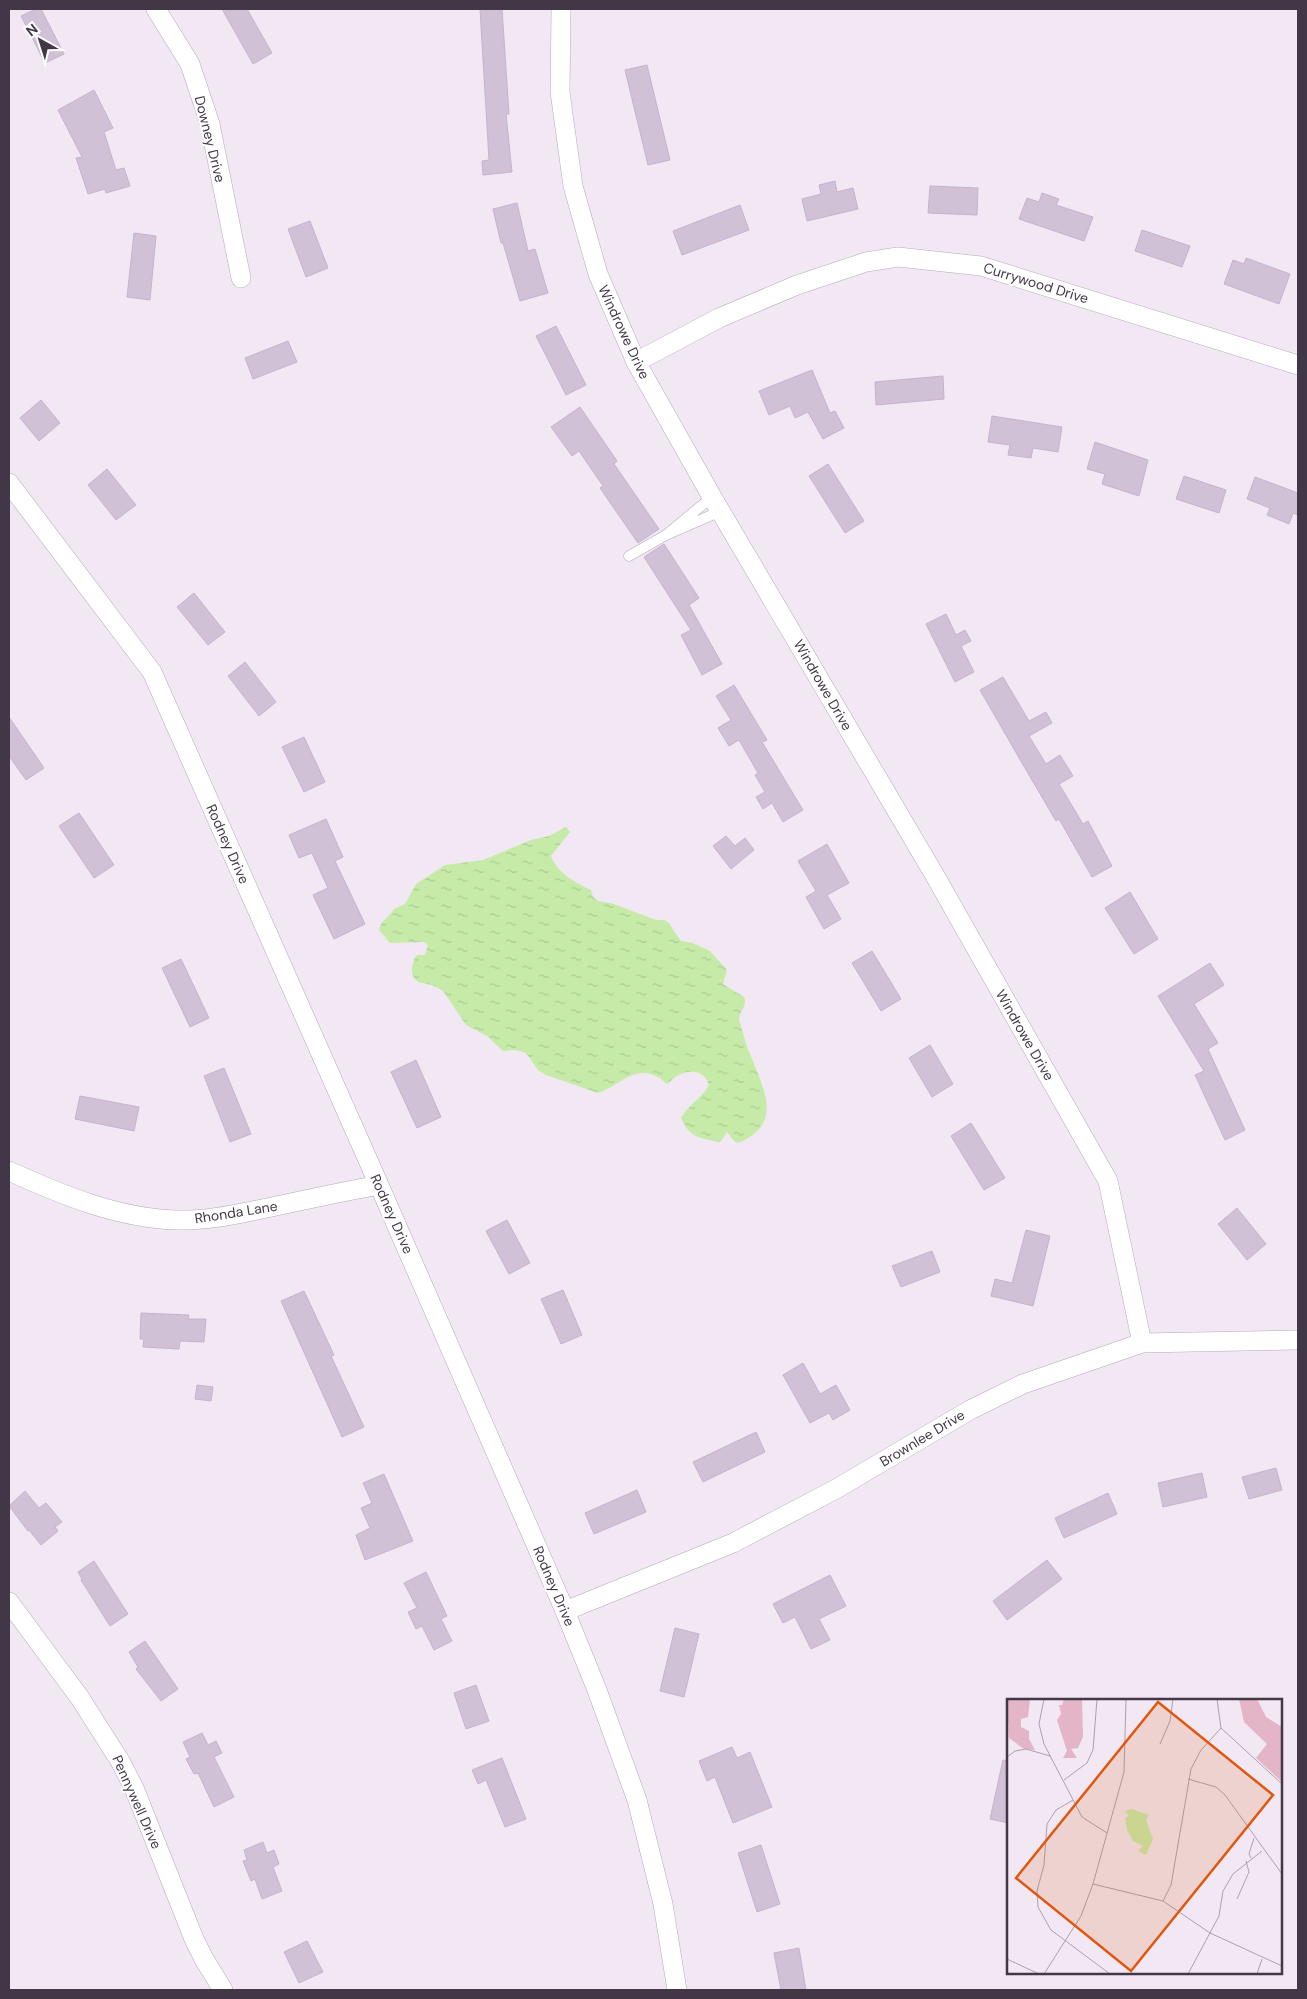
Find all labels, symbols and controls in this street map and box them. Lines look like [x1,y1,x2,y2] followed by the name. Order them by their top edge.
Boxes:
[15,15,65,65] north arrow
[22,20,41,40] text: N
[191,94,229,184] street label: Downey Drive
[981,258,1091,308] street label: Currywood Drive
[594,282,654,382] street label: Windrowe Drive
[790,636,856,734] street label: Windrowe Drive
[202,801,254,887] street label: Rodney Drive
[992,986,1058,1084] street label: Windrowe Drive
[366,1171,418,1257] street label: Rodney Drive
[193,1197,279,1227] street label: Rhonda Lane
[876,1406,968,1470] street label: Brownlee Drive
[529,1543,579,1629] street label: Rodney Drive
[1007,1699,1282,1974] inset map
[108,1752,166,1852] street label: Pennywell Drive

